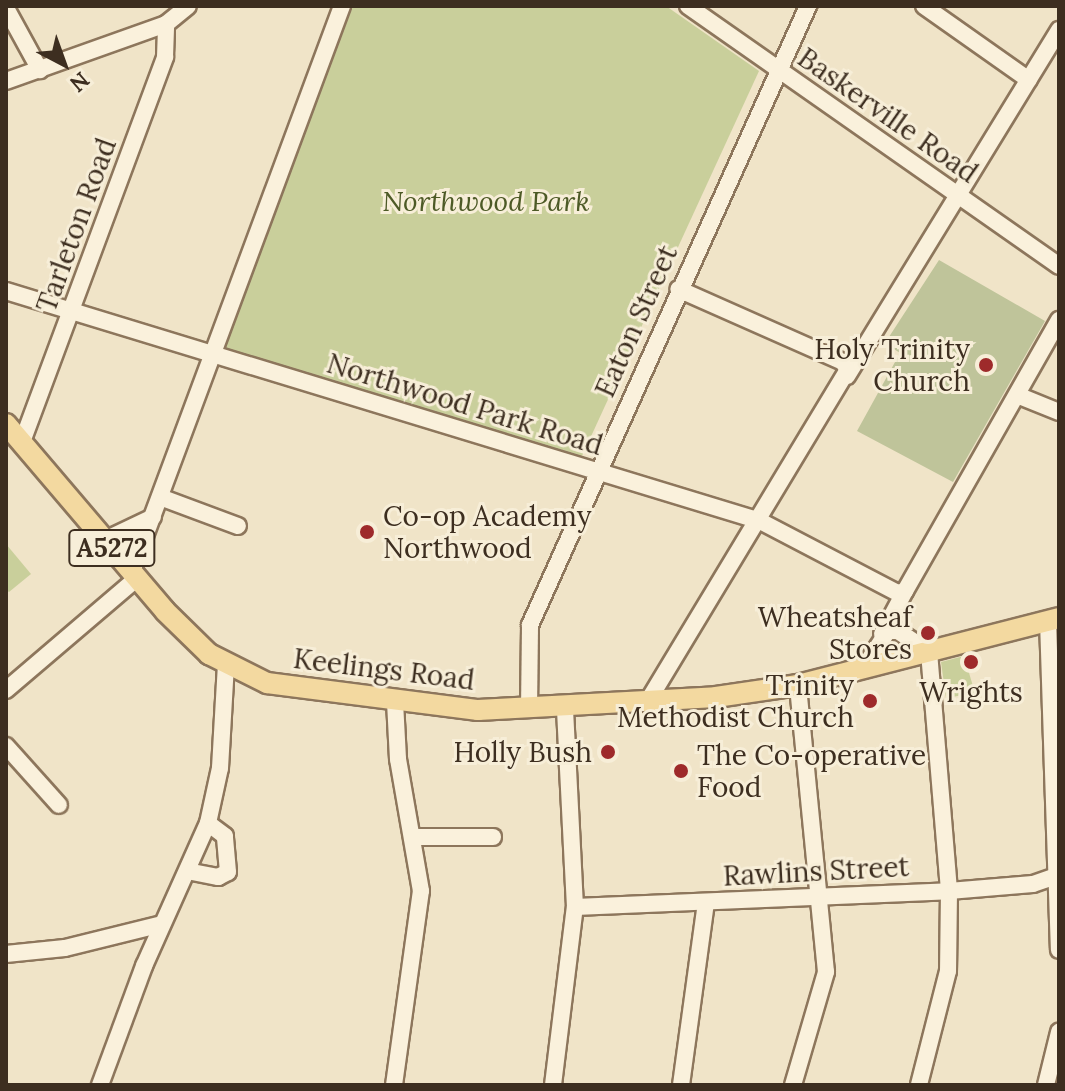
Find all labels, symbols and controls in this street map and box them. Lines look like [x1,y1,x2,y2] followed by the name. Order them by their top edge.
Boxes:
[24,24,104,104] north arrow
[792,40,984,190] street label: Baskerville Road
[64,66,95,98] text: N
[29,133,123,317] street label: Tarleton Road
[382,184,590,218] park label: Northwood Park
[588,240,684,402] street label: Eaton Street
[814,332,970,398] place label: Holy Trinity Church
[323,346,607,462] street label: Northwood Park Road
[977,356,995,374] marker: Holy Trinity Church
[383,499,591,565] place label: Co-op Academy Northwood
[358,523,376,541] marker: Co-op Academy Northwood
[68,526,156,570] road number: A5272
[758,600,912,666] place label: Wheatsheaf Stores
[919,624,937,642] marker: Wheatsheaf Stores
[292,641,476,697] street label: Keelings Road
[962,653,980,671] marker: Wrights
[617,668,854,734] place label: Trinity Methodist Church
[919,675,1023,709] place label: Wrights
[861,692,879,710] marker: Trinity Methodist Church
[453,735,592,769] place label: Holly Bush
[697,738,926,804] place label: The Co-operative Food
[599,743,617,761] marker: Holly Bush
[672,762,690,780] marker: The Co-operative Food
[722,849,910,893] street label: Rawlins Street

